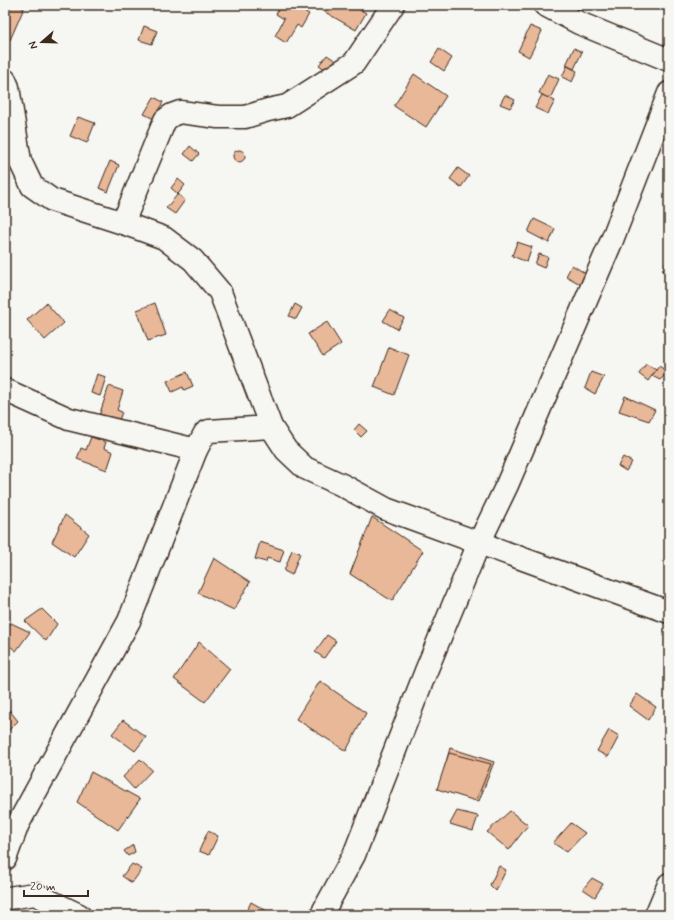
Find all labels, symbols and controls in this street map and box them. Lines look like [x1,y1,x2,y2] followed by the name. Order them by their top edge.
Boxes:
[22,22,62,62] north arrow
[26,39,41,51] text: N
[24,872,88,898] scale bar
[30,879,56,895] text: 20 m

